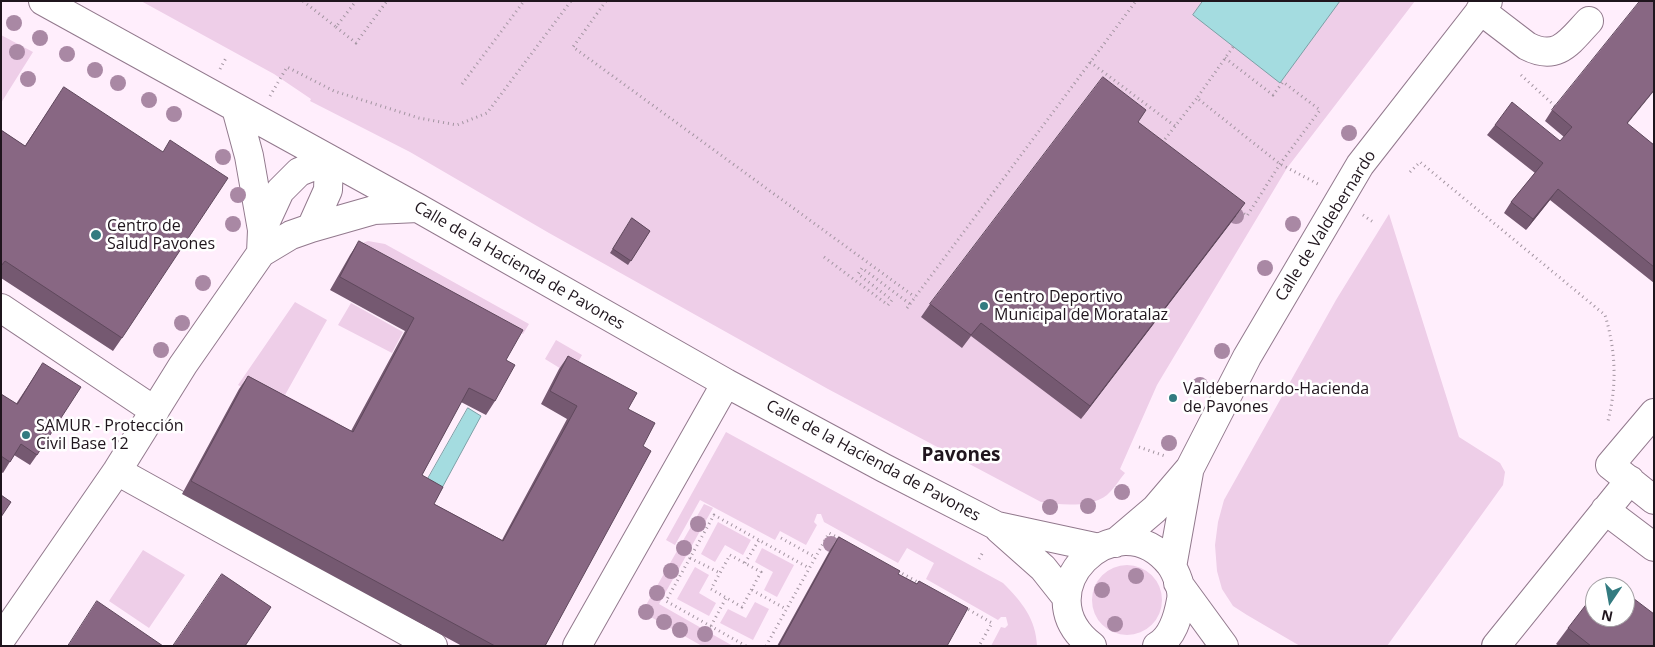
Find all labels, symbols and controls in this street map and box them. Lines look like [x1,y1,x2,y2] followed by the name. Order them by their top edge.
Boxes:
[1272,147,1380,305] street label: Calle de Valdebernardo
[410,198,628,334] street label: Calle de la Hacienda de Pavones
[107,216,215,254] place label: Centro de Salud Pavones
[89,228,103,242] marker: Centro de Salud Pavones
[994,287,1168,325] place label: Centro Deportivo Municipal de Moratalaz
[978,300,990,312] marker: Centro Deportivo Municipal de Moratalaz
[1183,379,1369,417] place label: Valdebernardo-Hacienda de Pavones
[1167,392,1179,404] marker: Valdebernardo-Hacienda de Pavones
[763,396,983,526] street label: Calle de la Hacienda de Pavones
[36,416,184,454] place label: SAMUR - Protección Civil Base 12
[20,429,32,441] marker: SAMUR - Protección Civil Base 12
[921,445,1001,467] district label: Pavones
[1585,577,1635,627] north arrow
[1599,606,1615,627] text: N

